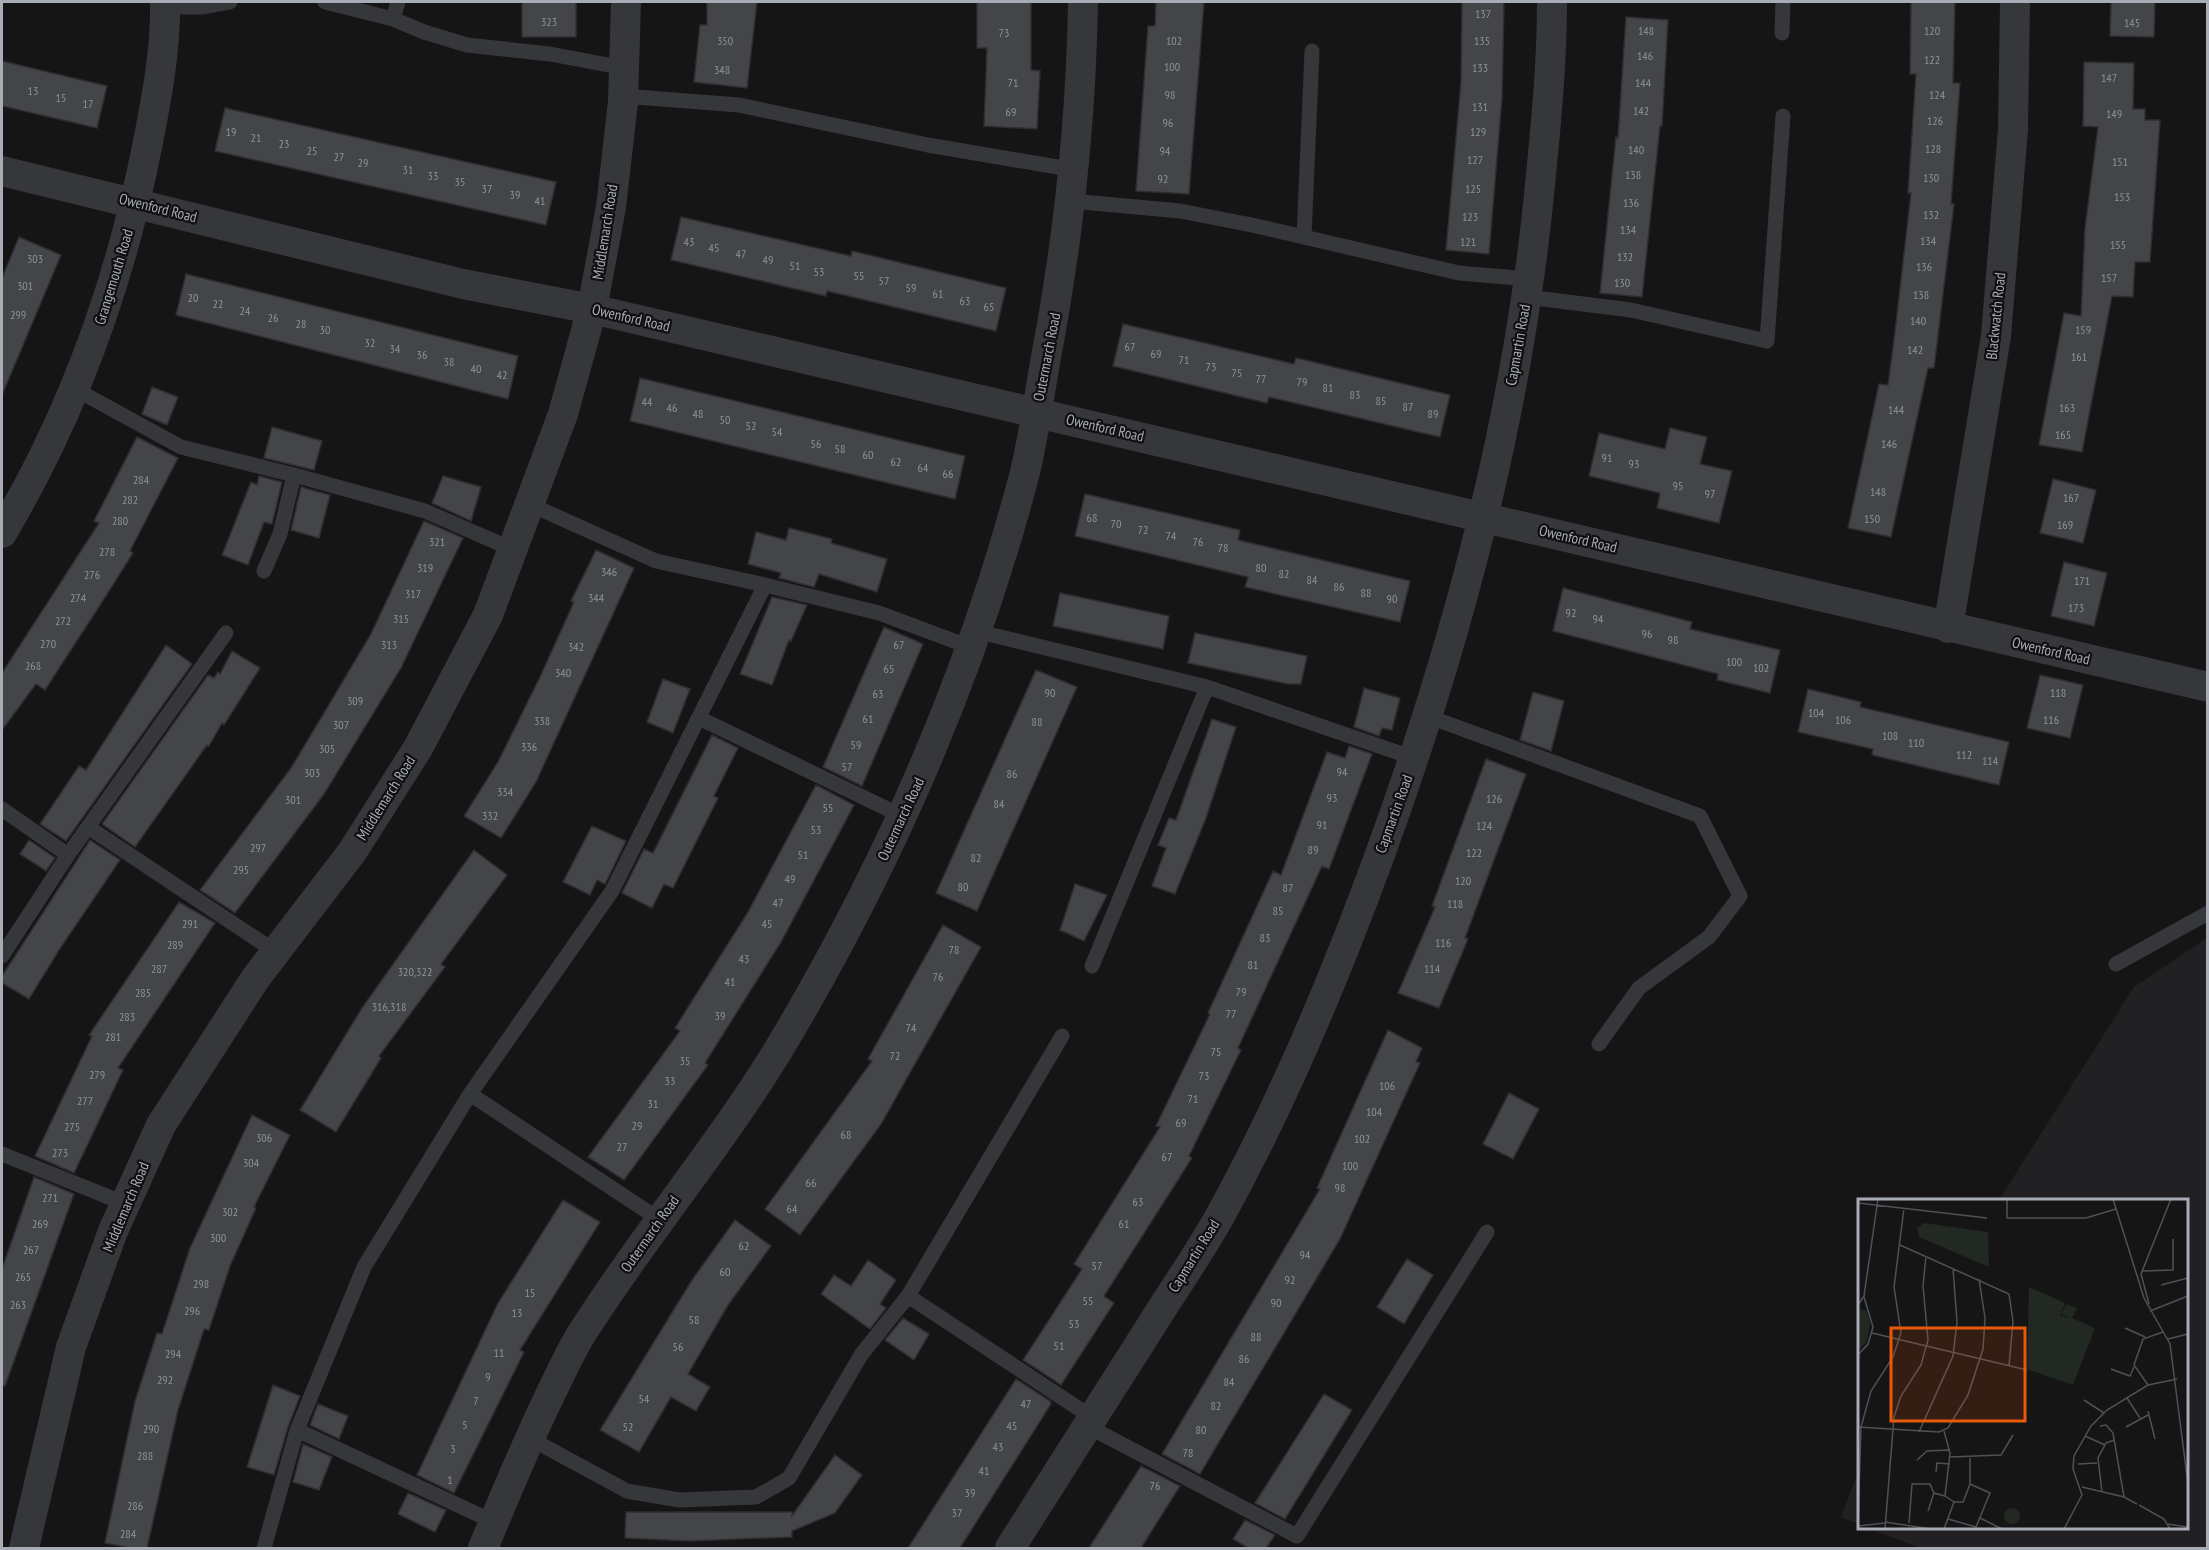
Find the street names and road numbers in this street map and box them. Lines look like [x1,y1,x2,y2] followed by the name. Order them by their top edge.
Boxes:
[588,183,621,281] street label: Middlemarch Road
[117,189,199,226] street label: Owenford Road
[90,227,137,327] street label: Grangemouth Road
[1981,272,2010,360] street label: Blackwatch Road
[590,299,672,336] street label: Owenford Road
[1501,303,1534,387] street label: Capmartin Road
[1029,311,1064,403] street label: Outermarch Road
[1064,409,1146,446] street label: Owenford Road
[1537,520,1619,557] street label: Owenford Road
[2010,632,2092,669] street label: Owenford Road
[352,752,419,844] street label: Middlemarch Road
[1371,772,1417,856] street label: Capmartin Road
[873,774,928,863] street label: Outermarch Road
[98,1159,153,1255] street label: Middlemarch Road
[616,1192,683,1276] street label: Outermarch Road
[1164,1216,1223,1296] street label: Capmartin Road

